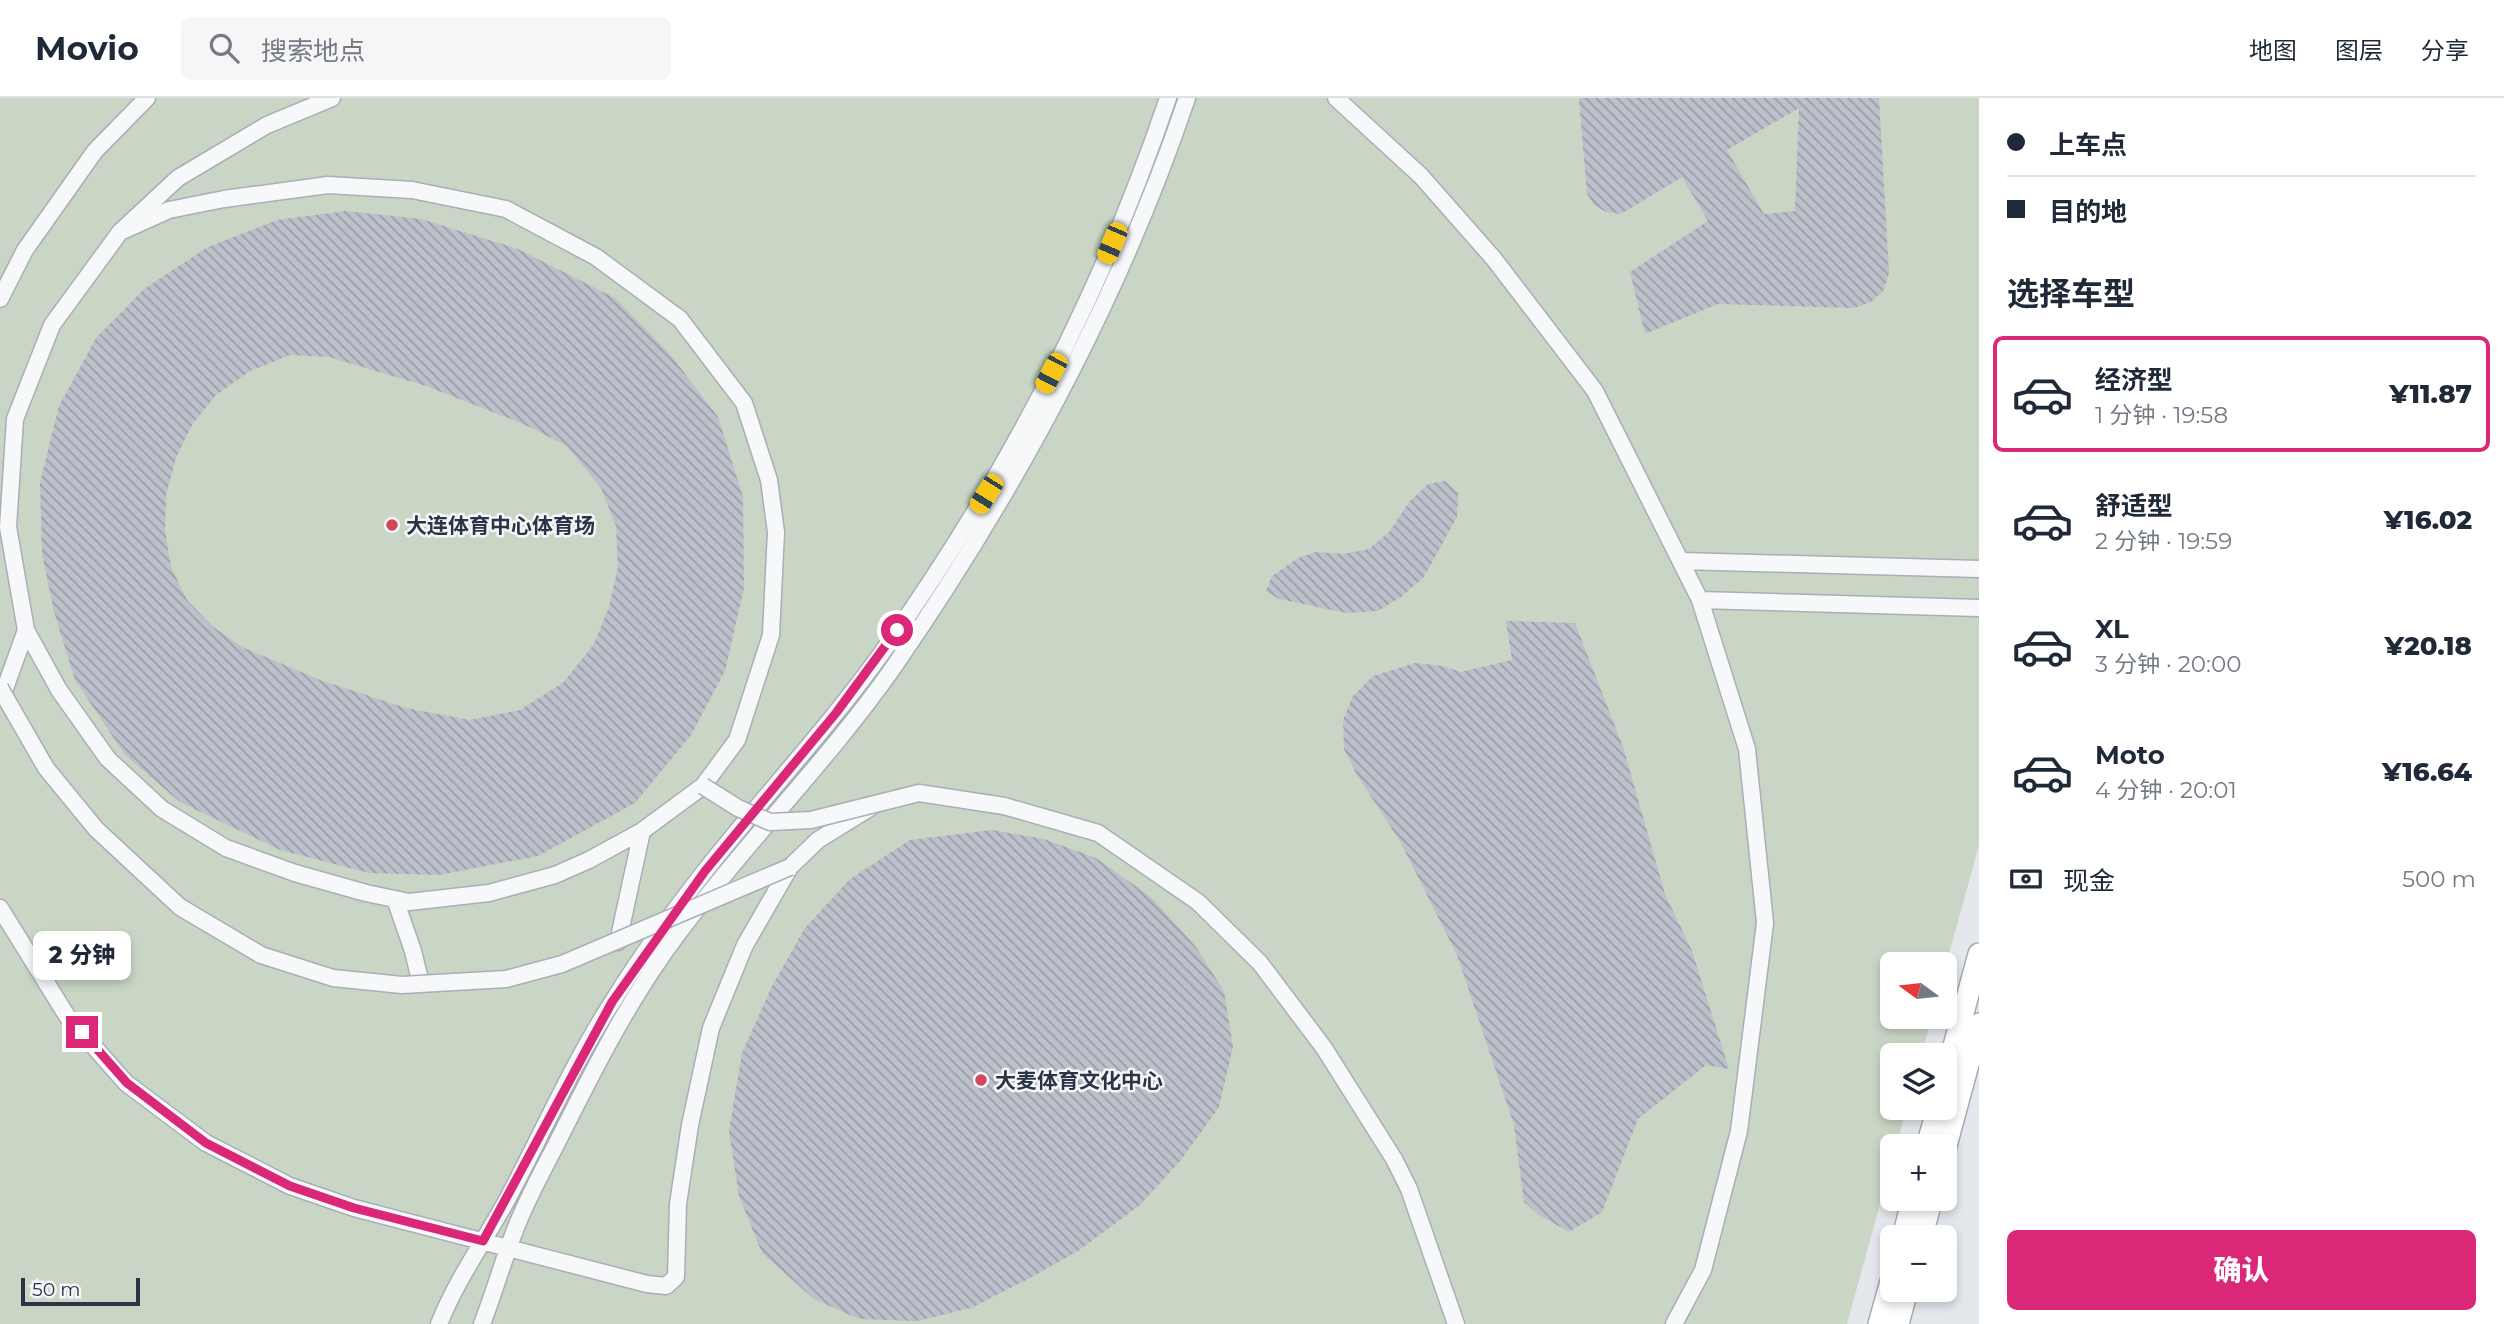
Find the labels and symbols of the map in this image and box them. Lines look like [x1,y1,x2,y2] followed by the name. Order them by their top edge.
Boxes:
[1095,220,1130,266] car
[1032,350,1071,396] car
[966,471,1007,517] car
[406,513,595,538] place label: 大连体育中心体育场
[384,517,400,533] marker: 大连体育中心体育场
[881,614,913,646] route start
[33,930,131,979] callout: 2 分钟
[1880,952,1956,1029] north arrow
[66,1016,98,1048] route end
[995,1068,1163,1093] place label: 大麦体育文化中心
[973,1072,989,1088] marker: 大麦体育文化中心
[21,1275,140,1307] scale bar

